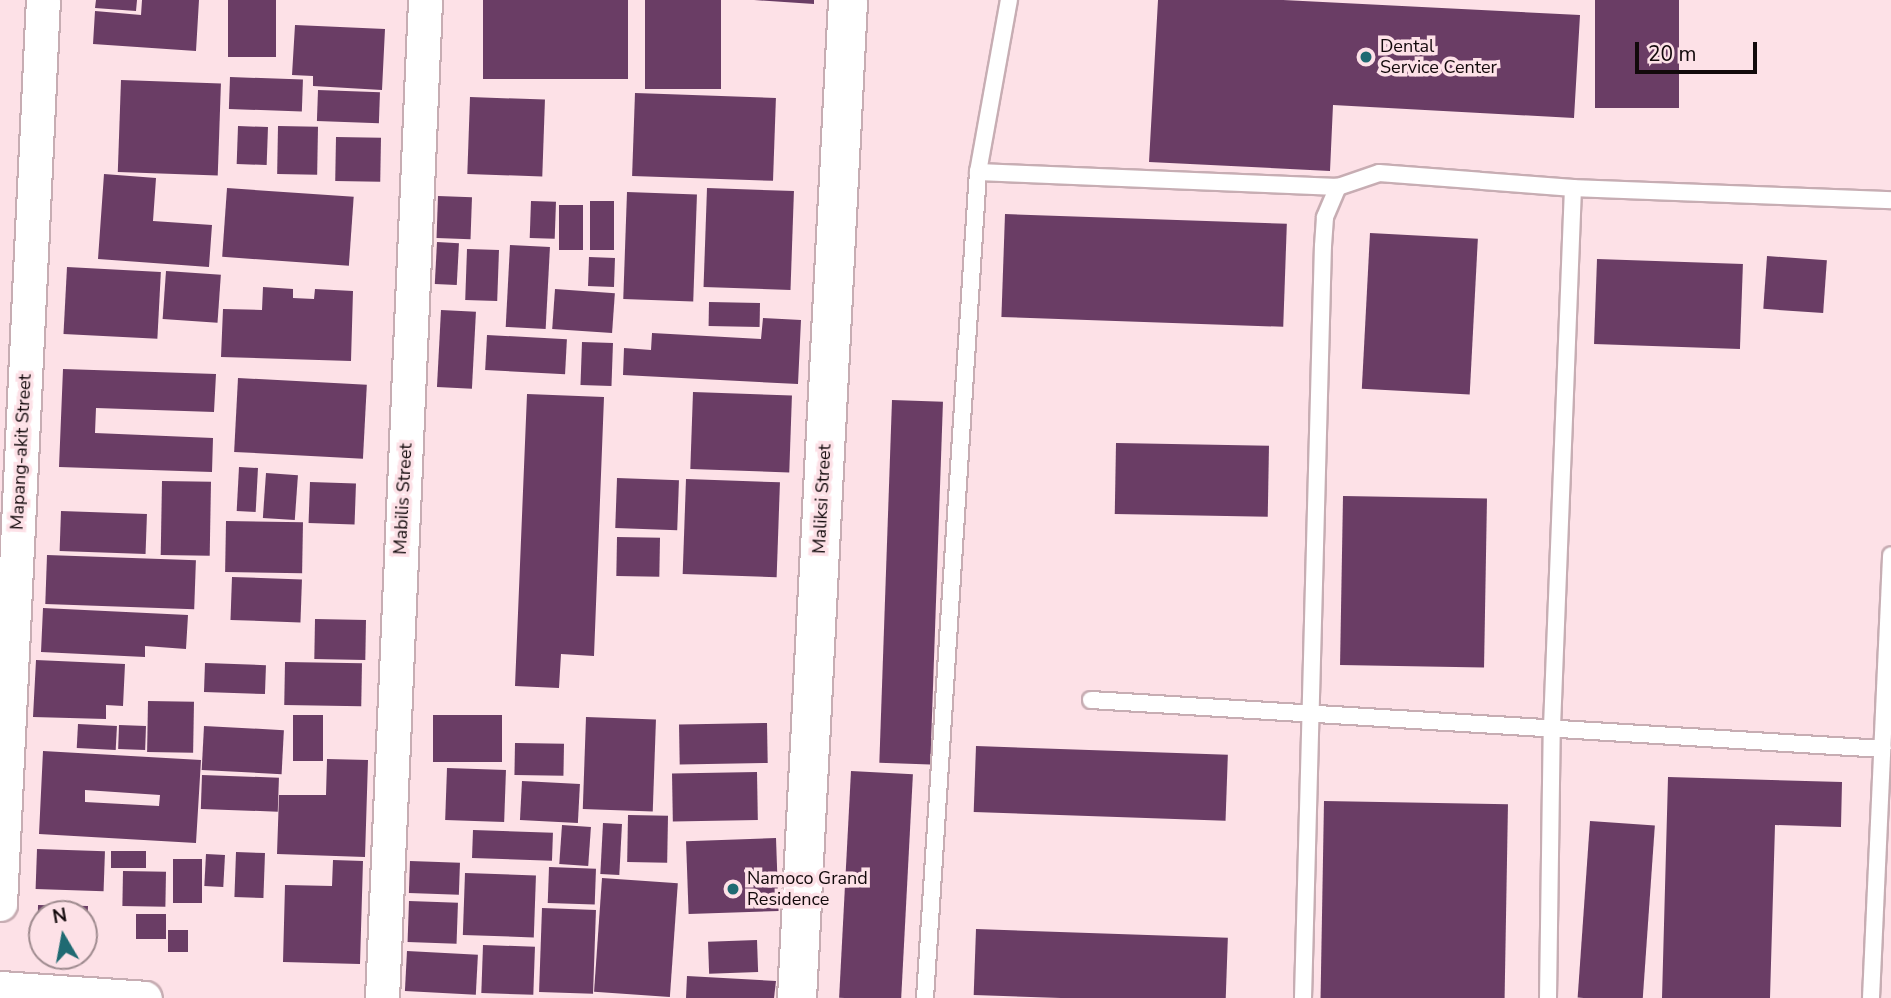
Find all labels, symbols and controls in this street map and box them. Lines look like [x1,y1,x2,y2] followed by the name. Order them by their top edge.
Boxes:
[1639,28,1762,72] scale bar
[1380,36,1497,78] place label: Dental Service Center
[1648,40,1697,68] text: 20 m
[1358,49,1374,65] marker: Dental Service Center
[6,373,36,531] street label: Mapang-akit Street
[389,443,417,555] street label: Mabilis Street
[808,444,836,554] street label: Maliksi Street
[747,868,868,910] place label: Namoco Grand Residence
[725,881,741,897] marker: Namoco Grand Residence
[28,900,98,970] north arrow
[50,902,69,930] text: N

